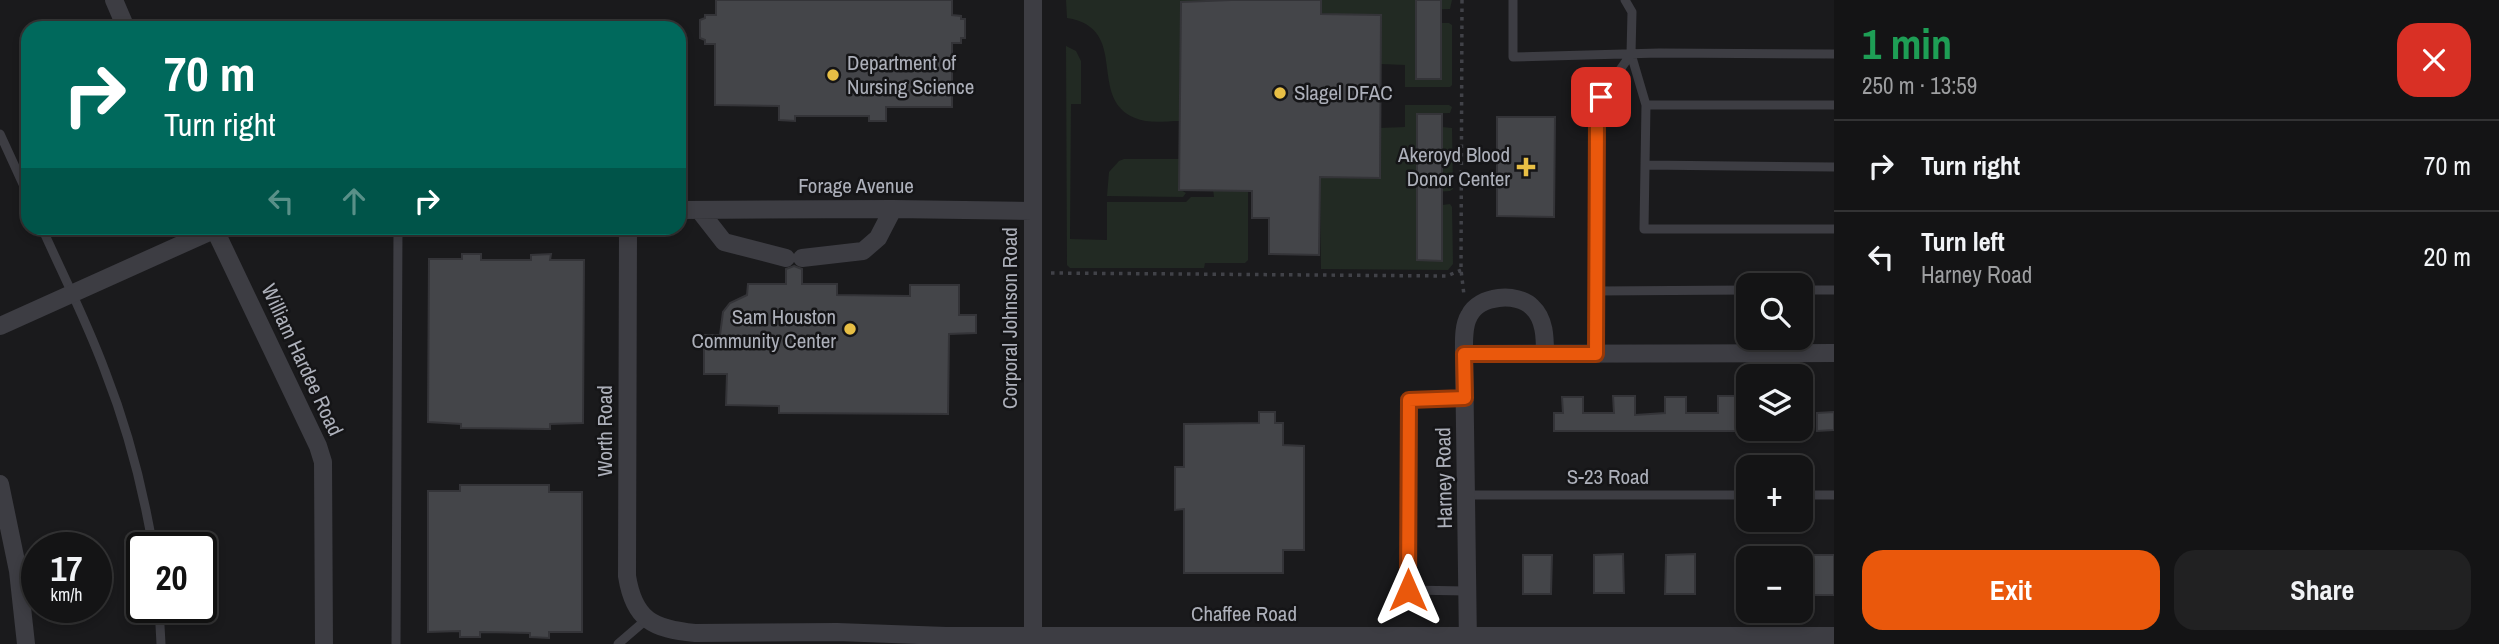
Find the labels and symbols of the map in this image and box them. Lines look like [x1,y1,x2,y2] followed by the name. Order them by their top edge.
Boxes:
[847,48,974,101] place label: Department of Nursing Science
[825,67,841,83] marker: Department of Nursing Science
[1571,67,1631,127] pin
[1294,78,1393,107] place label: Slagel DFAC
[1272,85,1288,101] marker: Slagel DFAC
[1397,140,1510,193] place label: Akeroyd Blood Donor Center
[1516,157,1536,177] marker: Akeroyd Blood Donor Center
[798,171,914,200] street label: Forage Avenue
[995,227,1024,409] street label: Corporal Johnson Road
[255,279,350,441] street label: William Hardee Road
[691,302,836,355] place label: Sam Houston Community Center
[842,321,858,337] marker: Sam Houston Community Center
[590,385,619,477] street label: Worth Road
[1428,427,1459,529] street label: Harney Road
[1567,462,1649,491] street label: S-23 Road
[126,532,217,623] speed limit sign: 20
[1371,553,1445,627] position arrow
[1191,599,1297,628] street label: Chaffee Road

